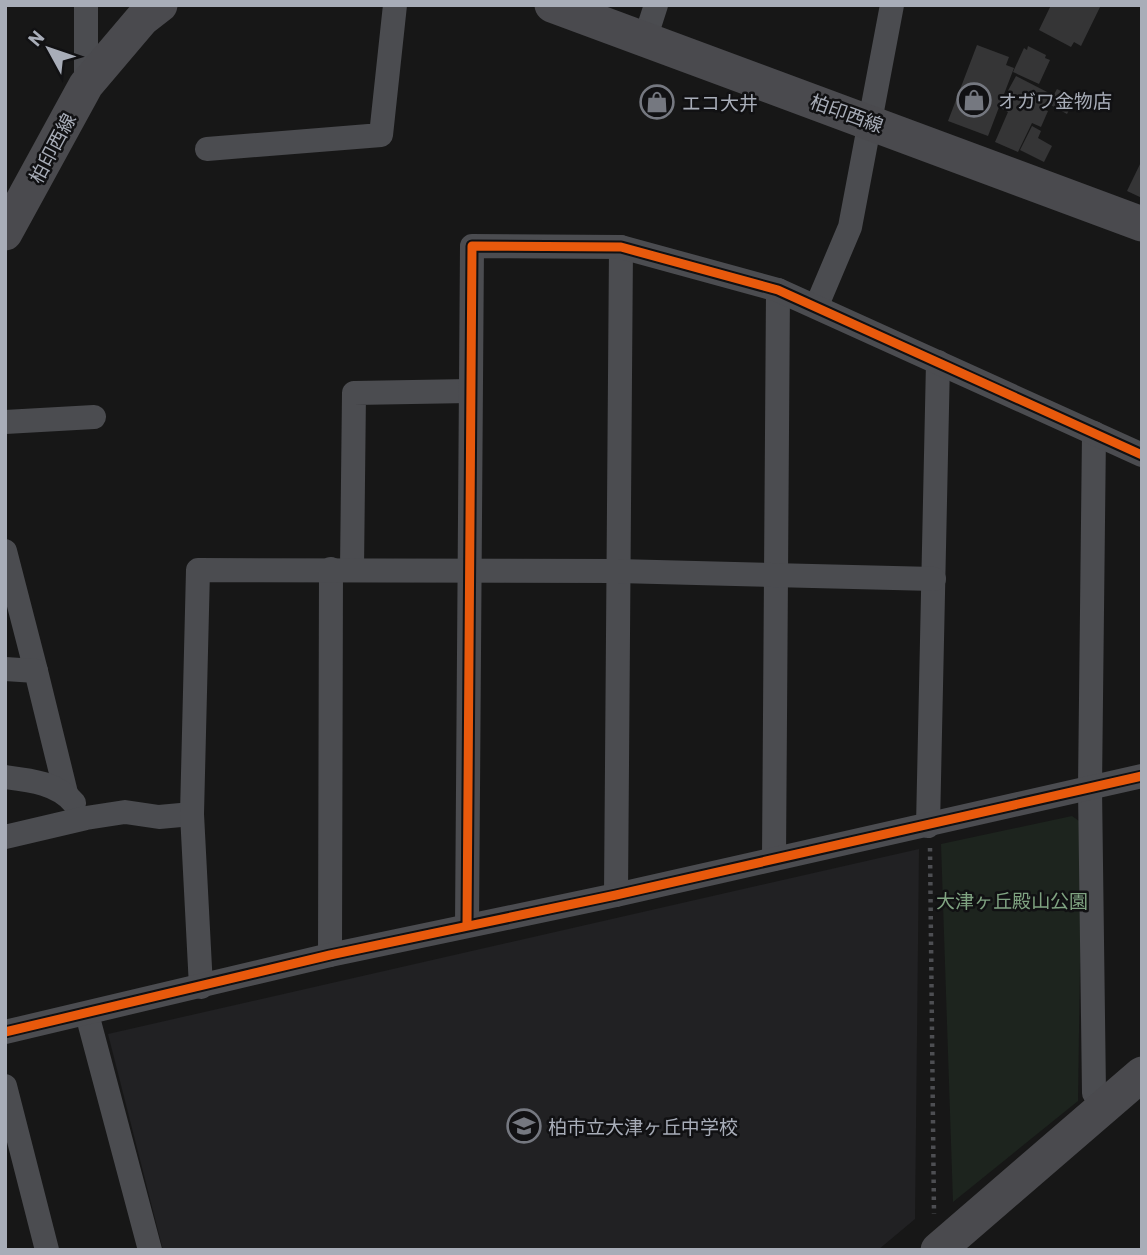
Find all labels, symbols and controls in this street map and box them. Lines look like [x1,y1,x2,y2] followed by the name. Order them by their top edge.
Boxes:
[14,14,84,84] north arrow
[23,26,48,50] text: N
[955,81,993,119] shop icon: オガワ金物店
[638,83,676,121] shop icon: エコ大井
[807,89,887,137] street label: 柏印西線
[998,89,1112,112] place label: オガワ金物店
[682,91,758,114] place label: エコ大井
[24,109,80,187] street label: 柏印西線
[936,889,1088,912] park label: 大津ヶ丘殿山公園
[505,1107,543,1145] school or university icon: 柏市立大津ヶ丘中学校
[548,1115,738,1138] place label: 柏市立大津ヶ丘中学校

